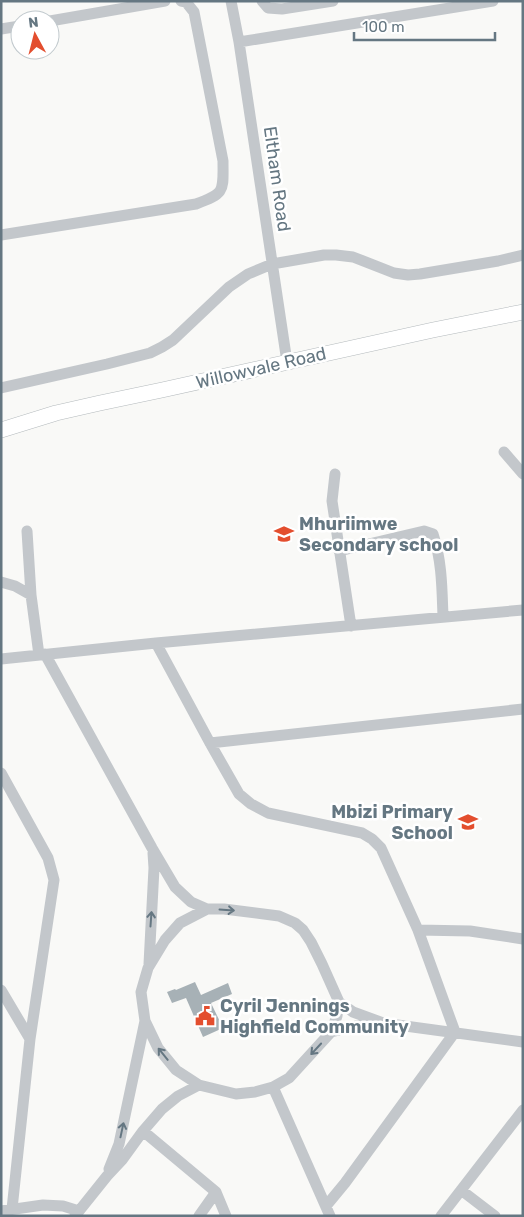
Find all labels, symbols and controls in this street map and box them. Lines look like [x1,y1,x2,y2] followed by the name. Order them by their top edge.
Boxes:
[10,10,60,60] north arrow
[354,10,495,42] scale bar
[27,14,40,32] text: N
[362,18,404,36] text: 100 m
[259,125,295,233] street label: Eltham Road
[194,342,328,394] street label: Willowvale Road
[299,513,459,556] place label: Mhuriimwe Secondary school
[273,523,295,545] school or university icon: Mhuriimwe Secondary school
[331,801,453,844] place label: Mbizi Primary School
[457,811,479,833] school or university icon: Mbizi Primary School
[218,905,234,914] one-way arrow
[147,912,156,928] one-way arrow
[220,995,409,1038] place label: Cyril Jennings Highfield Community
[194,1005,216,1027] public building icon: Cyril Jennings Highfield Community
[310,1042,322,1055] one-way arrow
[157,1048,168,1061] one-way arrow
[118,1122,127,1138] one-way arrow

